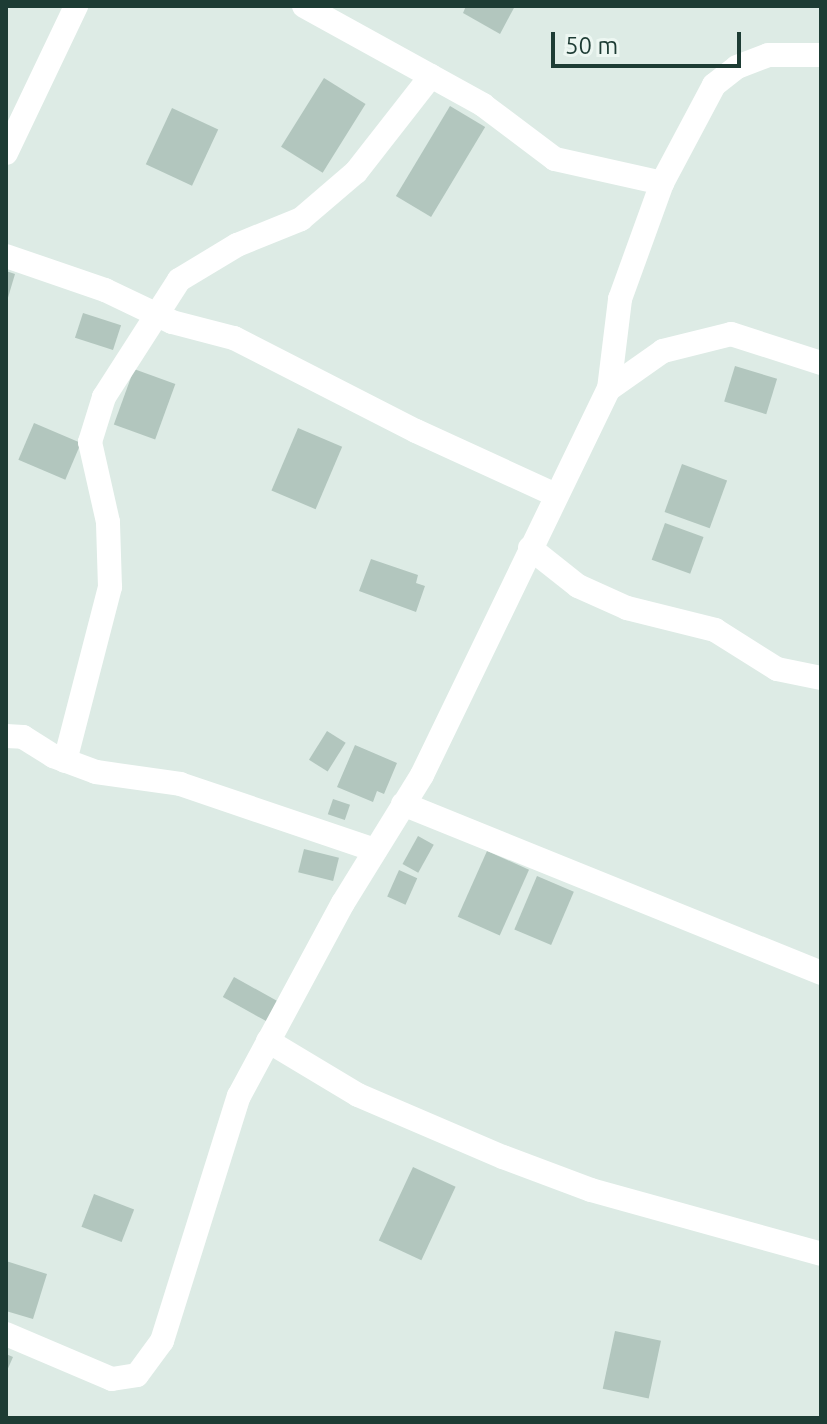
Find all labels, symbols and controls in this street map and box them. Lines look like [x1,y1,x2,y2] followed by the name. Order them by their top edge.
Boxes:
[555,16,745,66] scale bar
[565,32,618,59] text: 50 m

